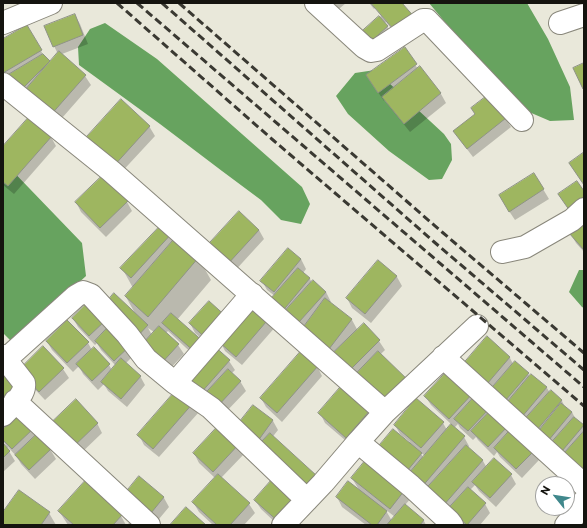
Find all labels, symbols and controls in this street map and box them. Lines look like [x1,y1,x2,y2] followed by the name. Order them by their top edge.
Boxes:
[535,476,575,516] north arrow
[537,483,553,497] text: N

